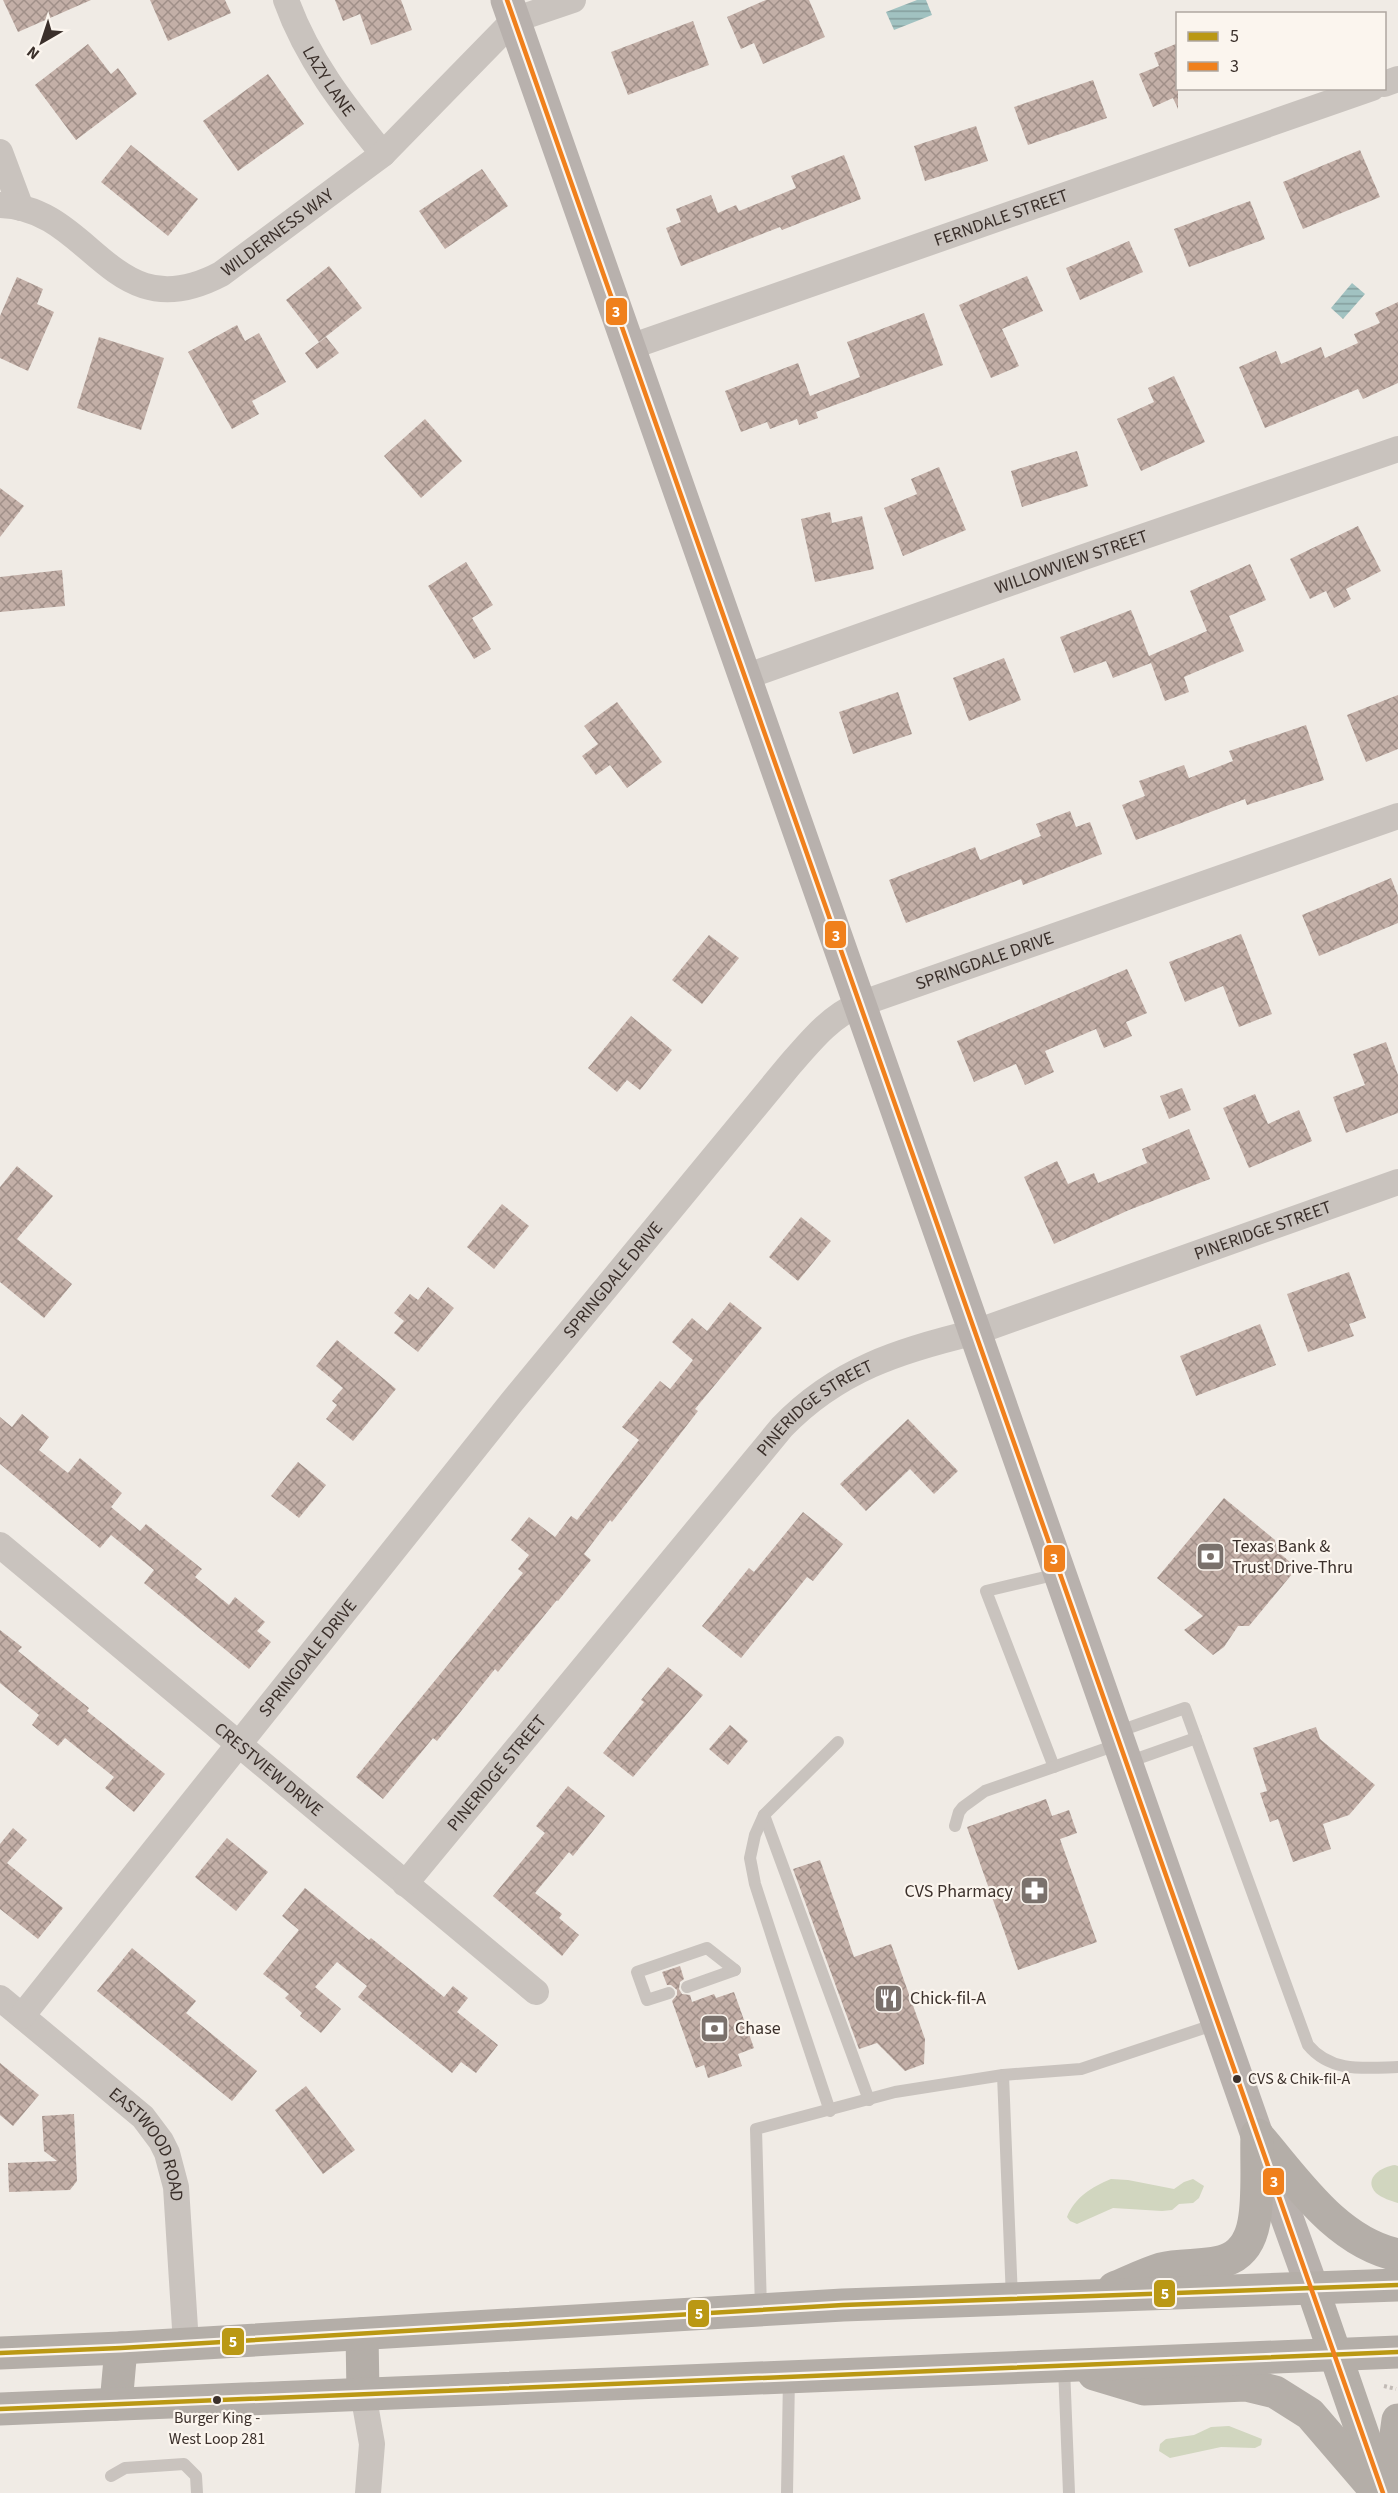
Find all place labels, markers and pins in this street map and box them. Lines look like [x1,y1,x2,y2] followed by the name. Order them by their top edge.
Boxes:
[1232,1534,1353,1580] place label: Texas Bank & Trust Drive-Thru
[1195,1540,1227,1572] bank icon: Texas Bank & Trust Drive-Thru
[1018,1875,1050,1907] pharmacy icon: CVS Pharmacy
[904,1879,1014,1904] place label: CVS Pharmacy
[873,1982,905,2014] restaurant icon: Chick-fil-A
[910,1986,986,2011] place label: Chick-fil-A
[698,2012,730,2044] bank icon: Chase
[735,2016,781,2041] place label: Chase
[1248,2068,1350,2090] place label: CVS & Chik-fil-A
[1231,2073,1243,2085] marker: CVS & Chik-fil-A
[211,2394,223,2406] marker: Burger King - West Loop 281
[169,2407,265,2450] place label: Burger King - West Loop 281

